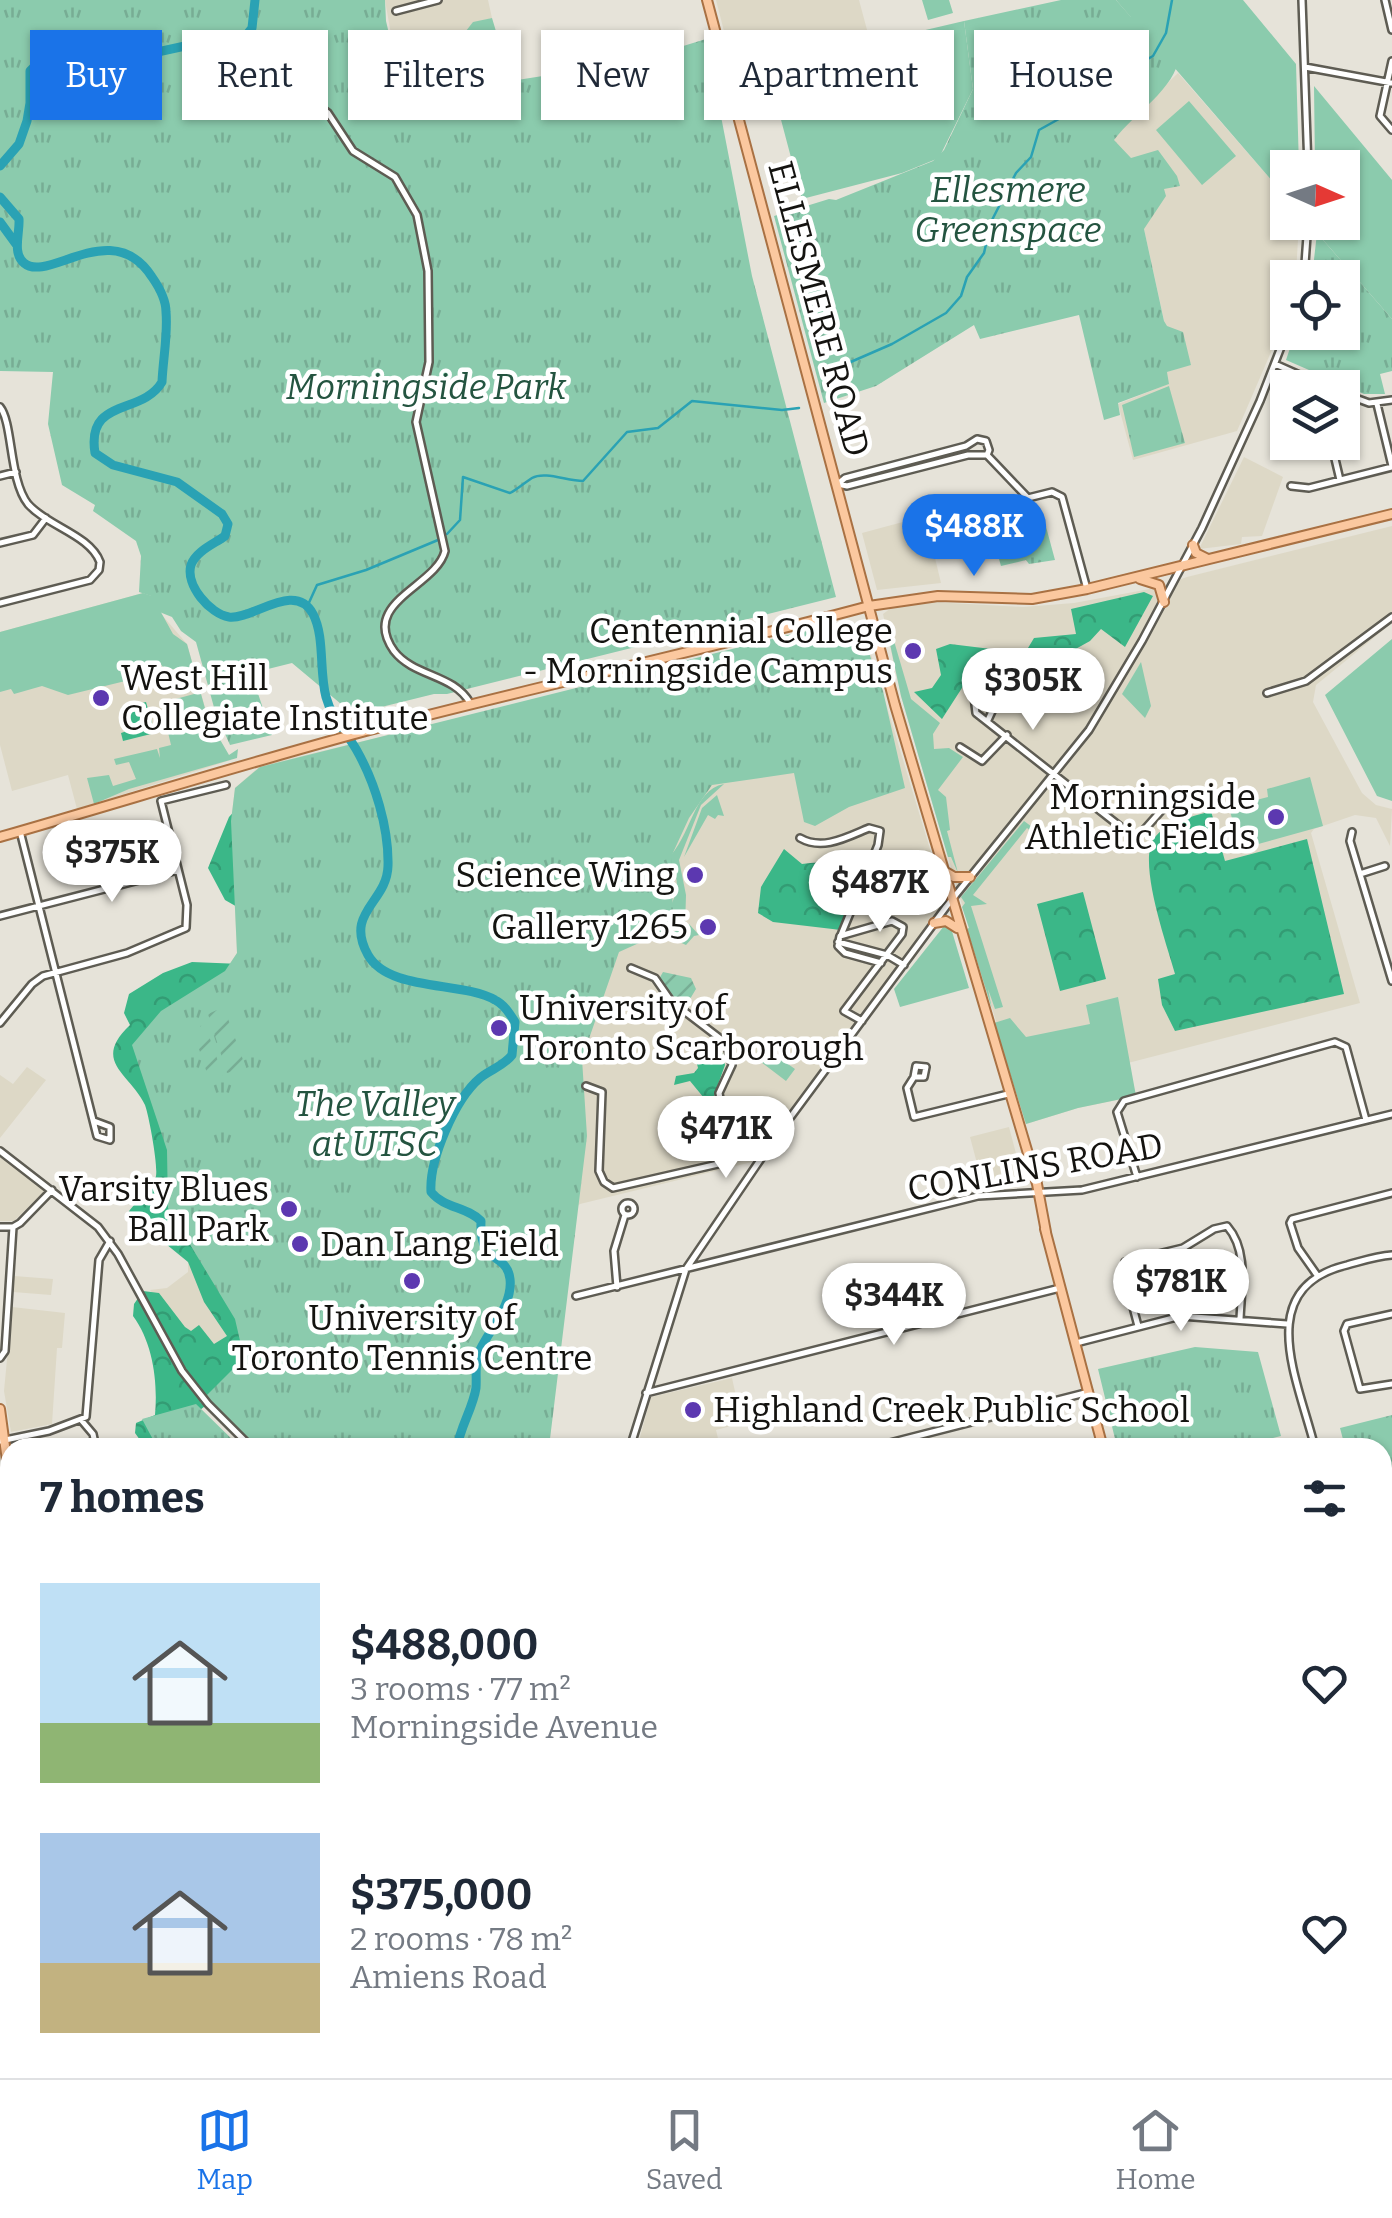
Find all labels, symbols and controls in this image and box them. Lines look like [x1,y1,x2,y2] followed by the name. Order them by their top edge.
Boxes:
[30,30,162,120] chip: Buy
[182,30,328,120] chip: Rent
[348,30,521,120] chip: Filters
[541,30,684,120] chip: New
[704,30,954,120] chip: Apartment
[974,30,1149,120] chip: House
[1270,150,1360,240] north arrow
[1270,150,1360,460] map controls
[759,157,879,461] street label: ELLESMERE ROAD
[915,169,1101,251] park label: Ellesmere Greenspace
[1270,260,1360,350] button: locate
[286,366,567,408] park label: Morningside Park
[1270,370,1360,460] button: layers
[904,494,1044,579] pin: $488K
[924,507,1024,545] text: $488K
[523,610,893,692] place label: Centennial College - Morningside Campus
[902,640,924,662] marker: Centennial College - Morningside Campus
[963,648,1103,733] pin: $305K
[121,657,429,739] place label: West Hill Collegiate Institute
[984,661,1082,699] text: $305K
[90,687,112,709] marker: West Hill Collegiate Institute
[1025,776,1256,858] place label: Morningside Athletic Fields
[1265,806,1287,828] marker: Morningside Athletic Fields
[42,820,182,905] pin: $375K
[64,833,160,871] text: $375K
[810,850,950,935] pin: $487K
[455,854,675,896] place label: Science Wing
[831,863,929,901] text: $487K
[684,864,706,886] marker: Science Wing
[491,906,688,948] place label: Gallery 1265
[697,916,719,938] marker: Gallery 1265
[519,987,864,1069] place label: University of Toronto Scarborough
[488,1017,510,1039] marker: University of Toronto Scarborough
[295,1083,457,1165] park label: The Valley at UTSC
[656,1096,796,1181] pin: $471K
[680,1109,772,1147] text: $471K
[904,1124,1166,1210] street label: CONLINS ROAD
[59,1168,269,1250] place label: Varsity Blues Ball Park
[278,1198,300,1220] marker: Varsity Blues Ball Park
[320,1223,559,1265] place label: Dan Lang Field
[289,1233,311,1255] marker: Dan Lang Field
[1111,1249,1251,1334] pin: $781K
[1135,1262,1227,1300] text: $781K
[824,1263,964,1348] pin: $344K
[401,1270,423,1292] marker: University of Toronto Tennis Centre
[844,1276,944,1314] text: $344K
[232,1297,592,1379] place label: University of Toronto Tennis Centre
[713,1389,1190,1431] place label: Highland Creek Public School
[682,1399,704,1421] marker: Highland Creek Public School
[1297,1471,1352,1526] icon: filters
[40,1473,205,1523] text: 7 homes
[350,1620,539,1670] text: $488,000
[120,1623,240,1743] icon: home
[1297,1656,1352,1711] icon: heart
[350,1670,571,1708] text: 3 rooms · 77 m²
[350,1708,658,1746] text: Morningside Avenue
[350,1870,532,1920] text: $375,000
[120,1873,240,1993] icon: home
[1297,1906,1352,1961] icon: heart
[350,1920,572,1958] text: 2 rooms · 78 m²
[350,1958,547,1996] text: Amiens Road
[196,2103,253,2196] tab: Map
[646,2103,723,2196] tab: Saved
[1116,2103,1196,2196] tab: Home

